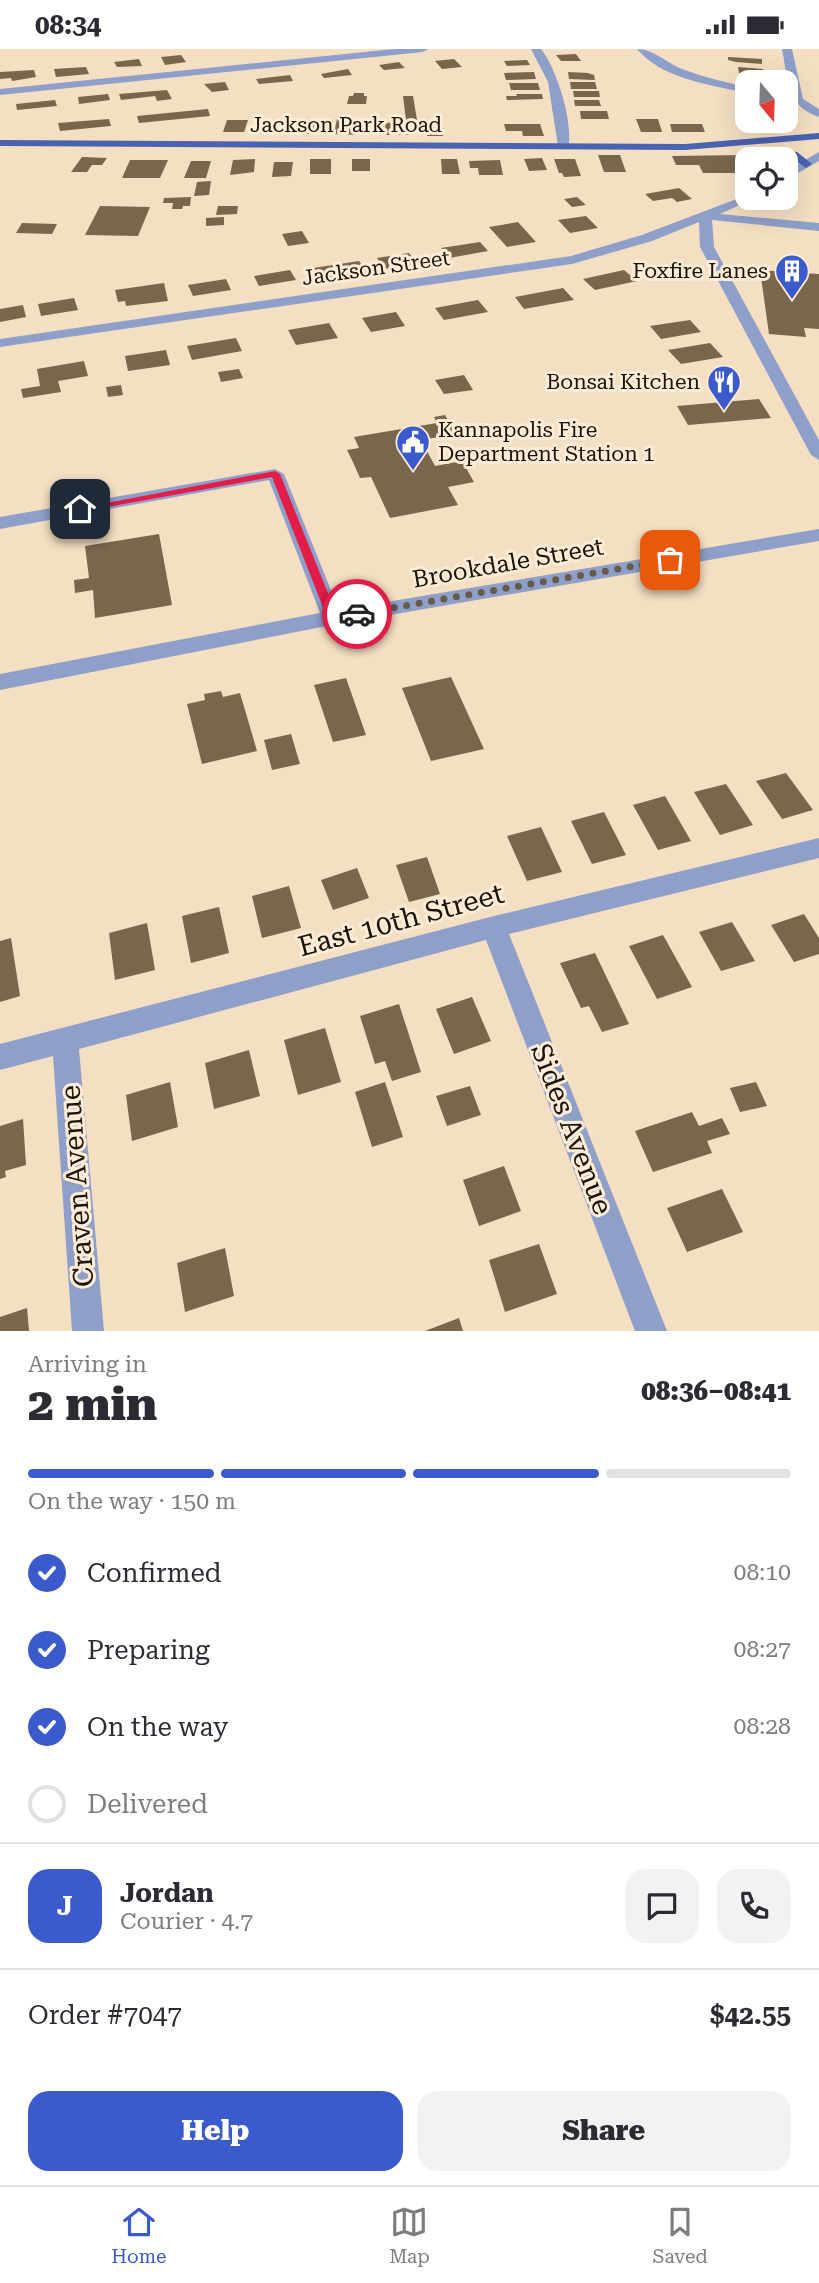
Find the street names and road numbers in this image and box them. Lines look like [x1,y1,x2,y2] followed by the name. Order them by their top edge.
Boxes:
[250,113,443,137] street label: Jackson Park Road
[300,246,452,290] street label: Jackson Street
[410,532,606,594] street label: Brookdale Street
[295,877,507,963] street label: East 10th Street
[524,1039,620,1219] street label: Sides Avenue
[53,1084,101,1288] street label: Craven Avenue

